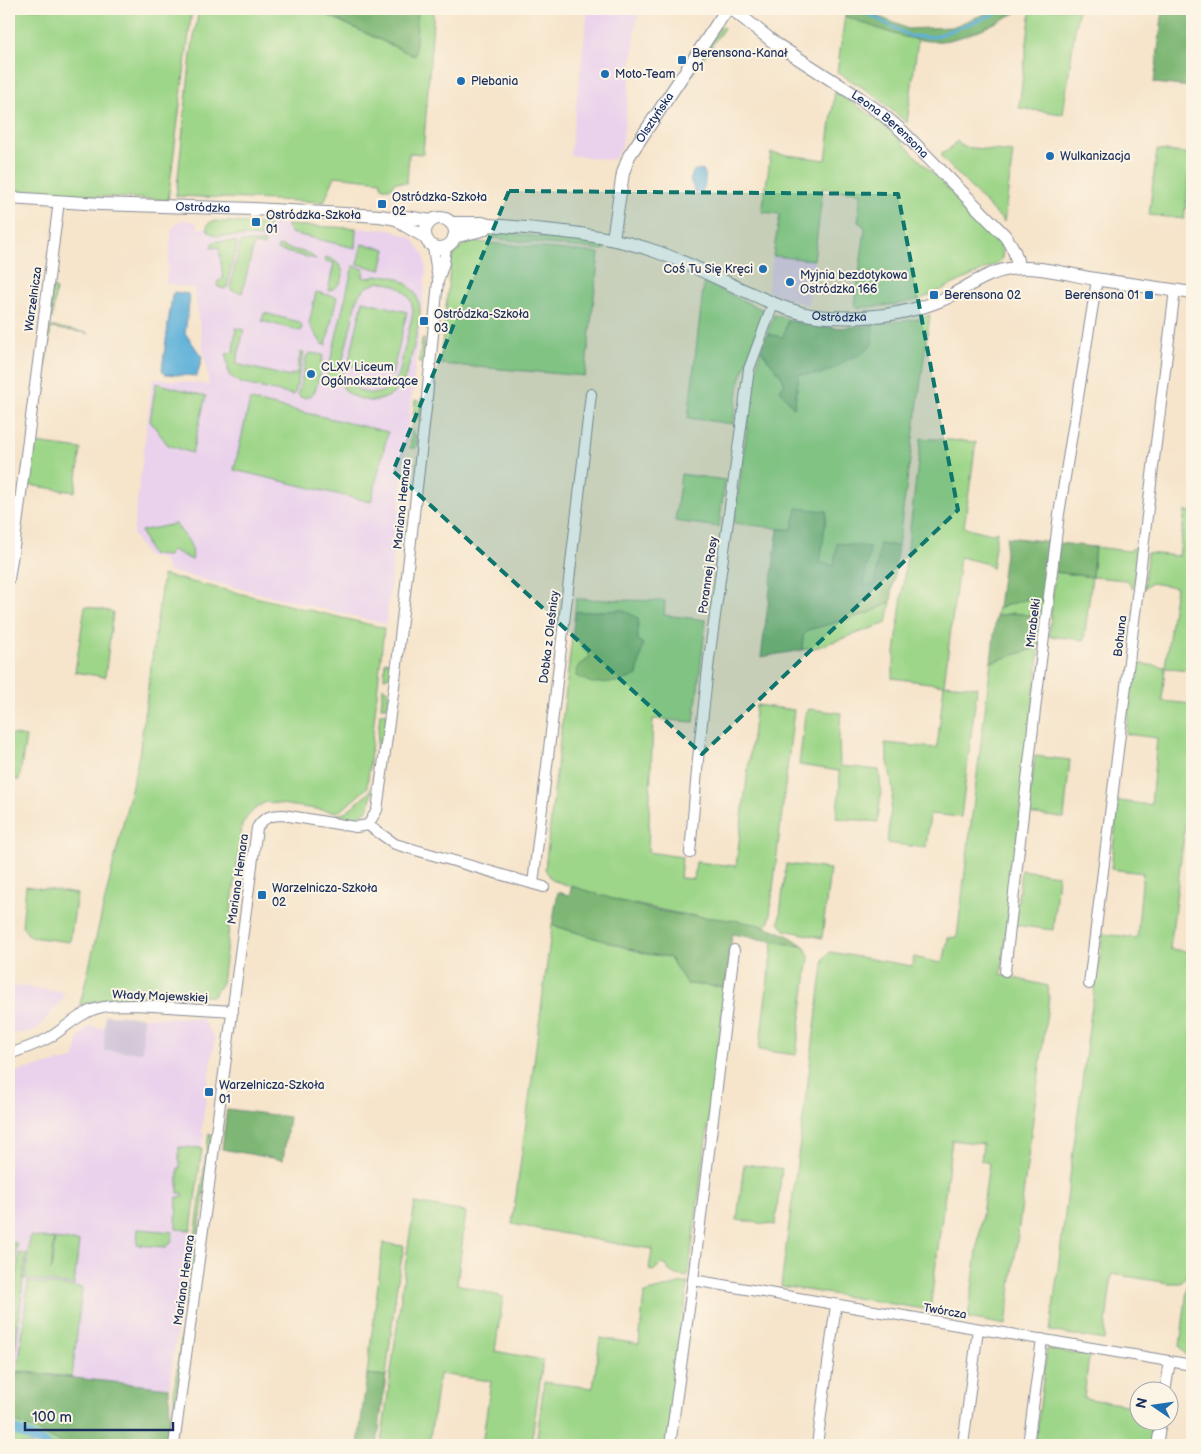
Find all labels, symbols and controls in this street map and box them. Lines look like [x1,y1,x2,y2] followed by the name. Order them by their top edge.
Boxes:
[692,46,788,75] place label: Berensona-Kanał 01
[676,54,688,66] marker: Berensona-Kanał 01
[615,67,675,82] place label: Moto-Team
[599,68,611,80] marker: Moto-Team
[471,74,518,89] place label: Plebania
[455,75,467,87] marker: Plebania
[848,88,932,162] street label: Leona Berensona
[633,90,677,146] street label: Olsztyńska
[1060,149,1131,164] place label: Wulkanizacja
[1044,150,1056,162] marker: Wulkanizacja
[392,190,487,219] place label: Ostródzka-Szkoła 02
[376,198,388,210] marker: Ostródzka-Szkoła 02
[175,199,231,216] street label: Ostródzka
[266,208,361,237] place label: Ostródzka-Szkoła 01
[250,216,262,228] marker: Ostródzka-Szkoła 01
[664,262,753,277] place label: Coś Tu Się Kręci
[757,263,769,275] marker: Coś Tu Się Kręci
[22,265,45,332] street label: Warzelnicza
[800,268,908,297] place label: Myjnia bezdotykowa Ostródzka 166
[784,276,796,288] marker: Myjnia bezdotykowa Ostródzka 166
[944,288,1021,303] place label: Berensona 02
[1064,288,1139,303] place label: Berensona 01
[928,289,940,301] marker: Berensona 02
[1143,289,1155,301] marker: Berensona 01
[434,307,529,336] place label: Ostródzka-Szkoła 03
[811,308,867,325] street label: Ostródzka
[418,315,430,327] marker: Ostródzka-Szkoła 03
[321,360,418,389] place label: CLXV Liceum Ogólnokształcące
[305,368,317,380] marker: CLXV Liceum Ogólnokształcące
[390,458,415,550] street label: Mariana Hemara
[696,535,721,615] street label: Porannej Rosy
[536,589,563,684] street label: Dobka z Oleśnicy
[1023,598,1044,648] street label: Mirabelki
[1111,614,1131,658] street label: Bohuna
[225,833,252,925] street label: Mariana Hemara
[272,881,378,910] place label: Warzelnicza-Szkoła 02
[256,889,268,901] marker: Warzelnicza-Szkoła 02
[112,987,208,1006] street label: Włady Majewskiej
[219,1078,325,1107] place label: Warzelnicza-Szkoła 01
[203,1086,215,1098] marker: Warzelnicza-Szkoła 01
[171,1234,198,1326] street label: Mariana Hemara
[922,1300,968,1323] street label: Twórcza
[1128,1382,1178,1432] north arrow
[1132,1396,1151,1410] text: N
[25,1399,172,1431] scale bar
[32,1408,72,1427] text: 100 m

